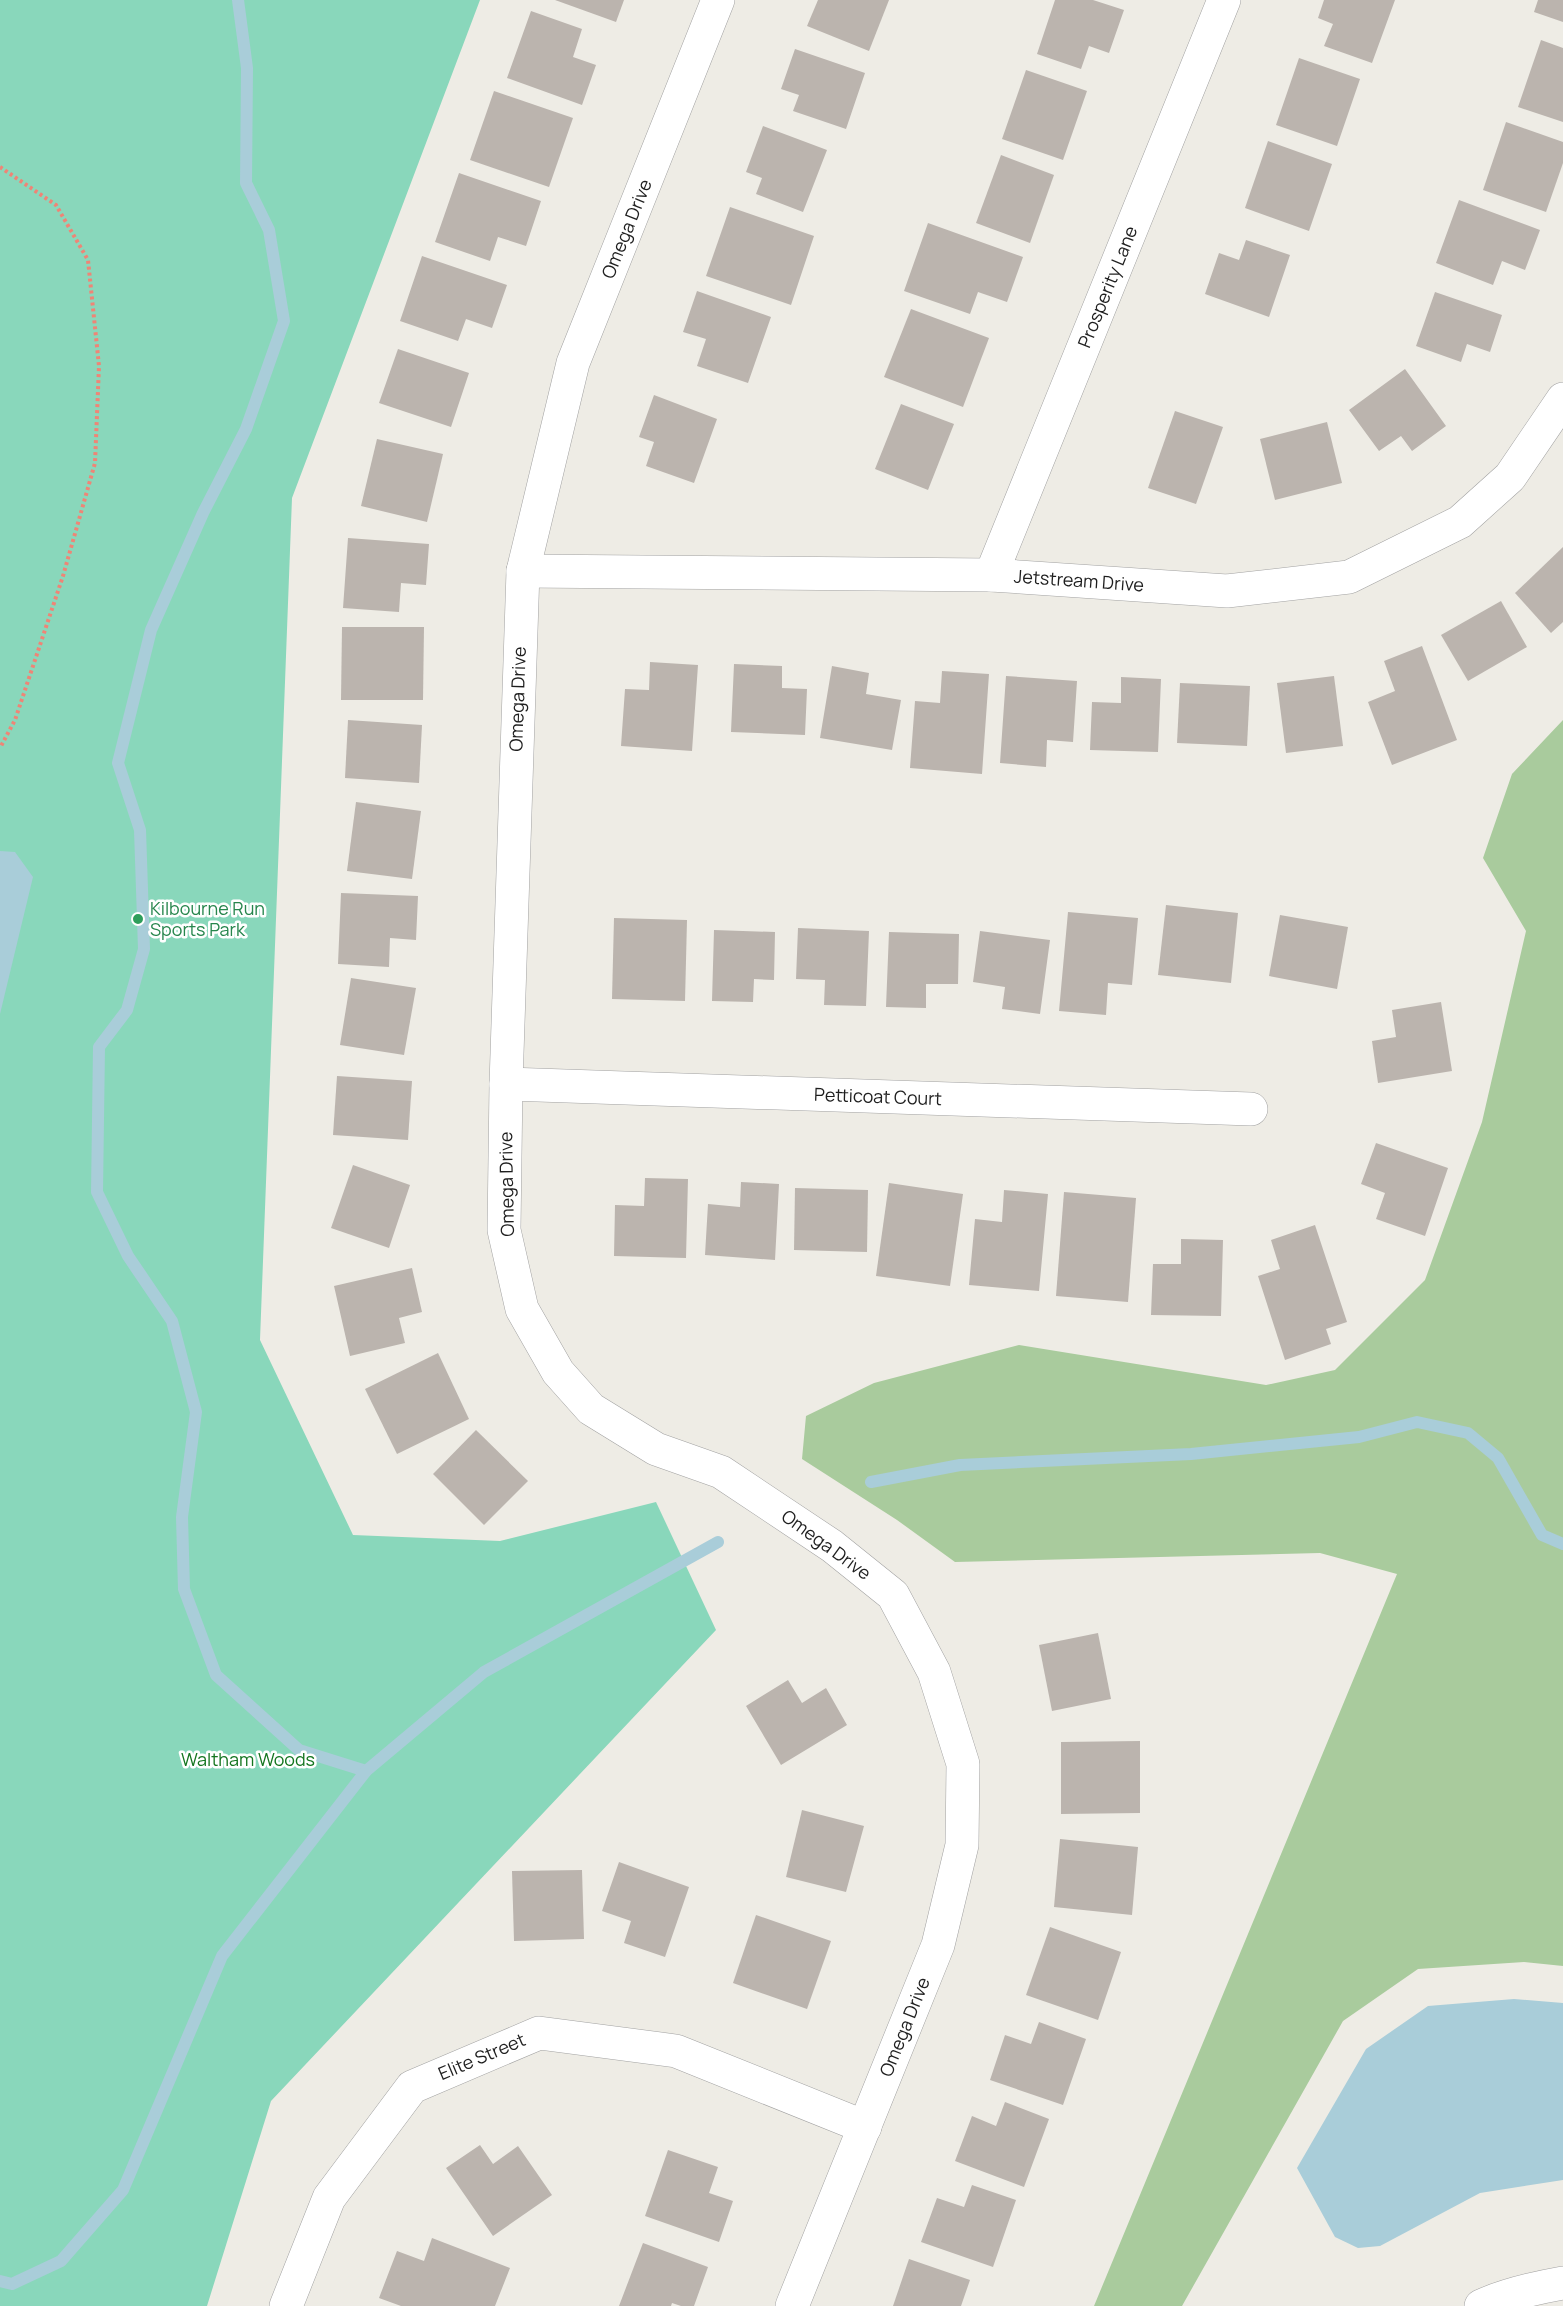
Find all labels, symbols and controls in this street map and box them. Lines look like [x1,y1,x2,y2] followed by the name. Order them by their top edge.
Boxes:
[595,175,657,282] street label: Omega Drive
[1072,222,1142,351] street label: Prosperity Lane
[1013,563,1145,597] street label: Jetstream Drive
[503,646,531,752] street label: Omega Drive
[150,896,265,941] place label: Kilbourne Run Sports Park
[131,912,145,926] marker: Kilbourne Run Sports Park
[814,1082,942,1110] street label: Petticoat Court
[493,1131,519,1237] street label: Omega Drive
[777,1504,876,1585] street label: Omega Drive
[181,1747,315,1771] park label: Waltham Woods
[873,1973,935,2080] street label: Omega Drive
[434,2027,529,2085] street label: Elite Street

